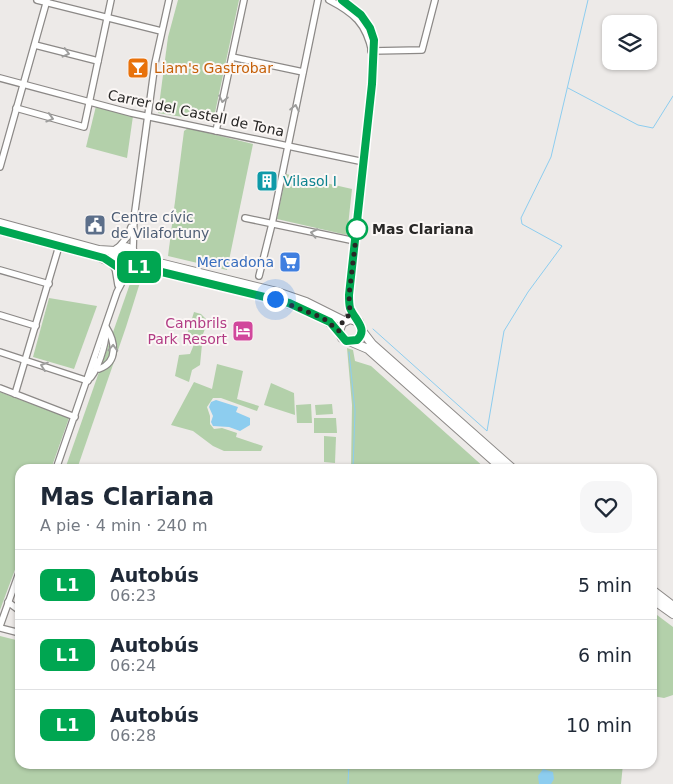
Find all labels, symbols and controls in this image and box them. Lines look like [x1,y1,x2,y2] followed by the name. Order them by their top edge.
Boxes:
[602,15,657,70] map controls
[602,15,657,70] button: layers
[62,47,71,58] one-way arrow
[126,56,150,80] bar icon: Liam's Gastrobar
[154,60,273,76] place label: Liam's Gastrobar
[106,86,286,140] street label: Carrer del Castell de Tona
[218,95,229,103] one-way arrow
[289,104,300,112] one-way arrow
[45,112,54,122] one-way arrow
[255,169,279,193] building icon: Vilasol I
[283,173,337,189] place label: Vilasol I
[111,209,209,241] place label: Centre cívic de Vilafortuny
[83,213,107,237] public building icon: Centre cívic de Vilafortuny
[346,218,368,240] marker: Mas Clariana
[372,221,474,237] place label: Mas Clariana
[309,228,318,238] one-way arrow
[278,250,302,274] supermarket icon: Mercadona
[116,251,162,283] line badge: L1
[197,254,274,270] place label: Mercadona
[127,256,151,277] text: L1
[263,287,288,312] your location
[147,315,228,347] place label: Cambrils Park Resort
[231,319,255,343] hotel icon: Cambrils Park Resort
[107,343,118,351] one-way arrow
[40,362,49,372] one-way arrow
[580,481,632,533] button: heart
[40,483,214,511] text: Mas Clariana
[40,516,208,535] text: A pie · 4 min · 240 m
[110,564,199,586] text: Autobús
[56,574,80,595] text: L1
[578,574,632,596] text: 5 min
[110,586,156,605] text: 06:23
[110,634,199,656] text: Autobús
[56,644,80,665] text: L1
[578,644,632,666] text: 6 min
[110,656,156,675] text: 06:24
[110,704,199,726] text: Autobús
[56,714,80,735] text: L1
[566,714,632,736] text: 10 min
[110,726,156,745] text: 06:28

